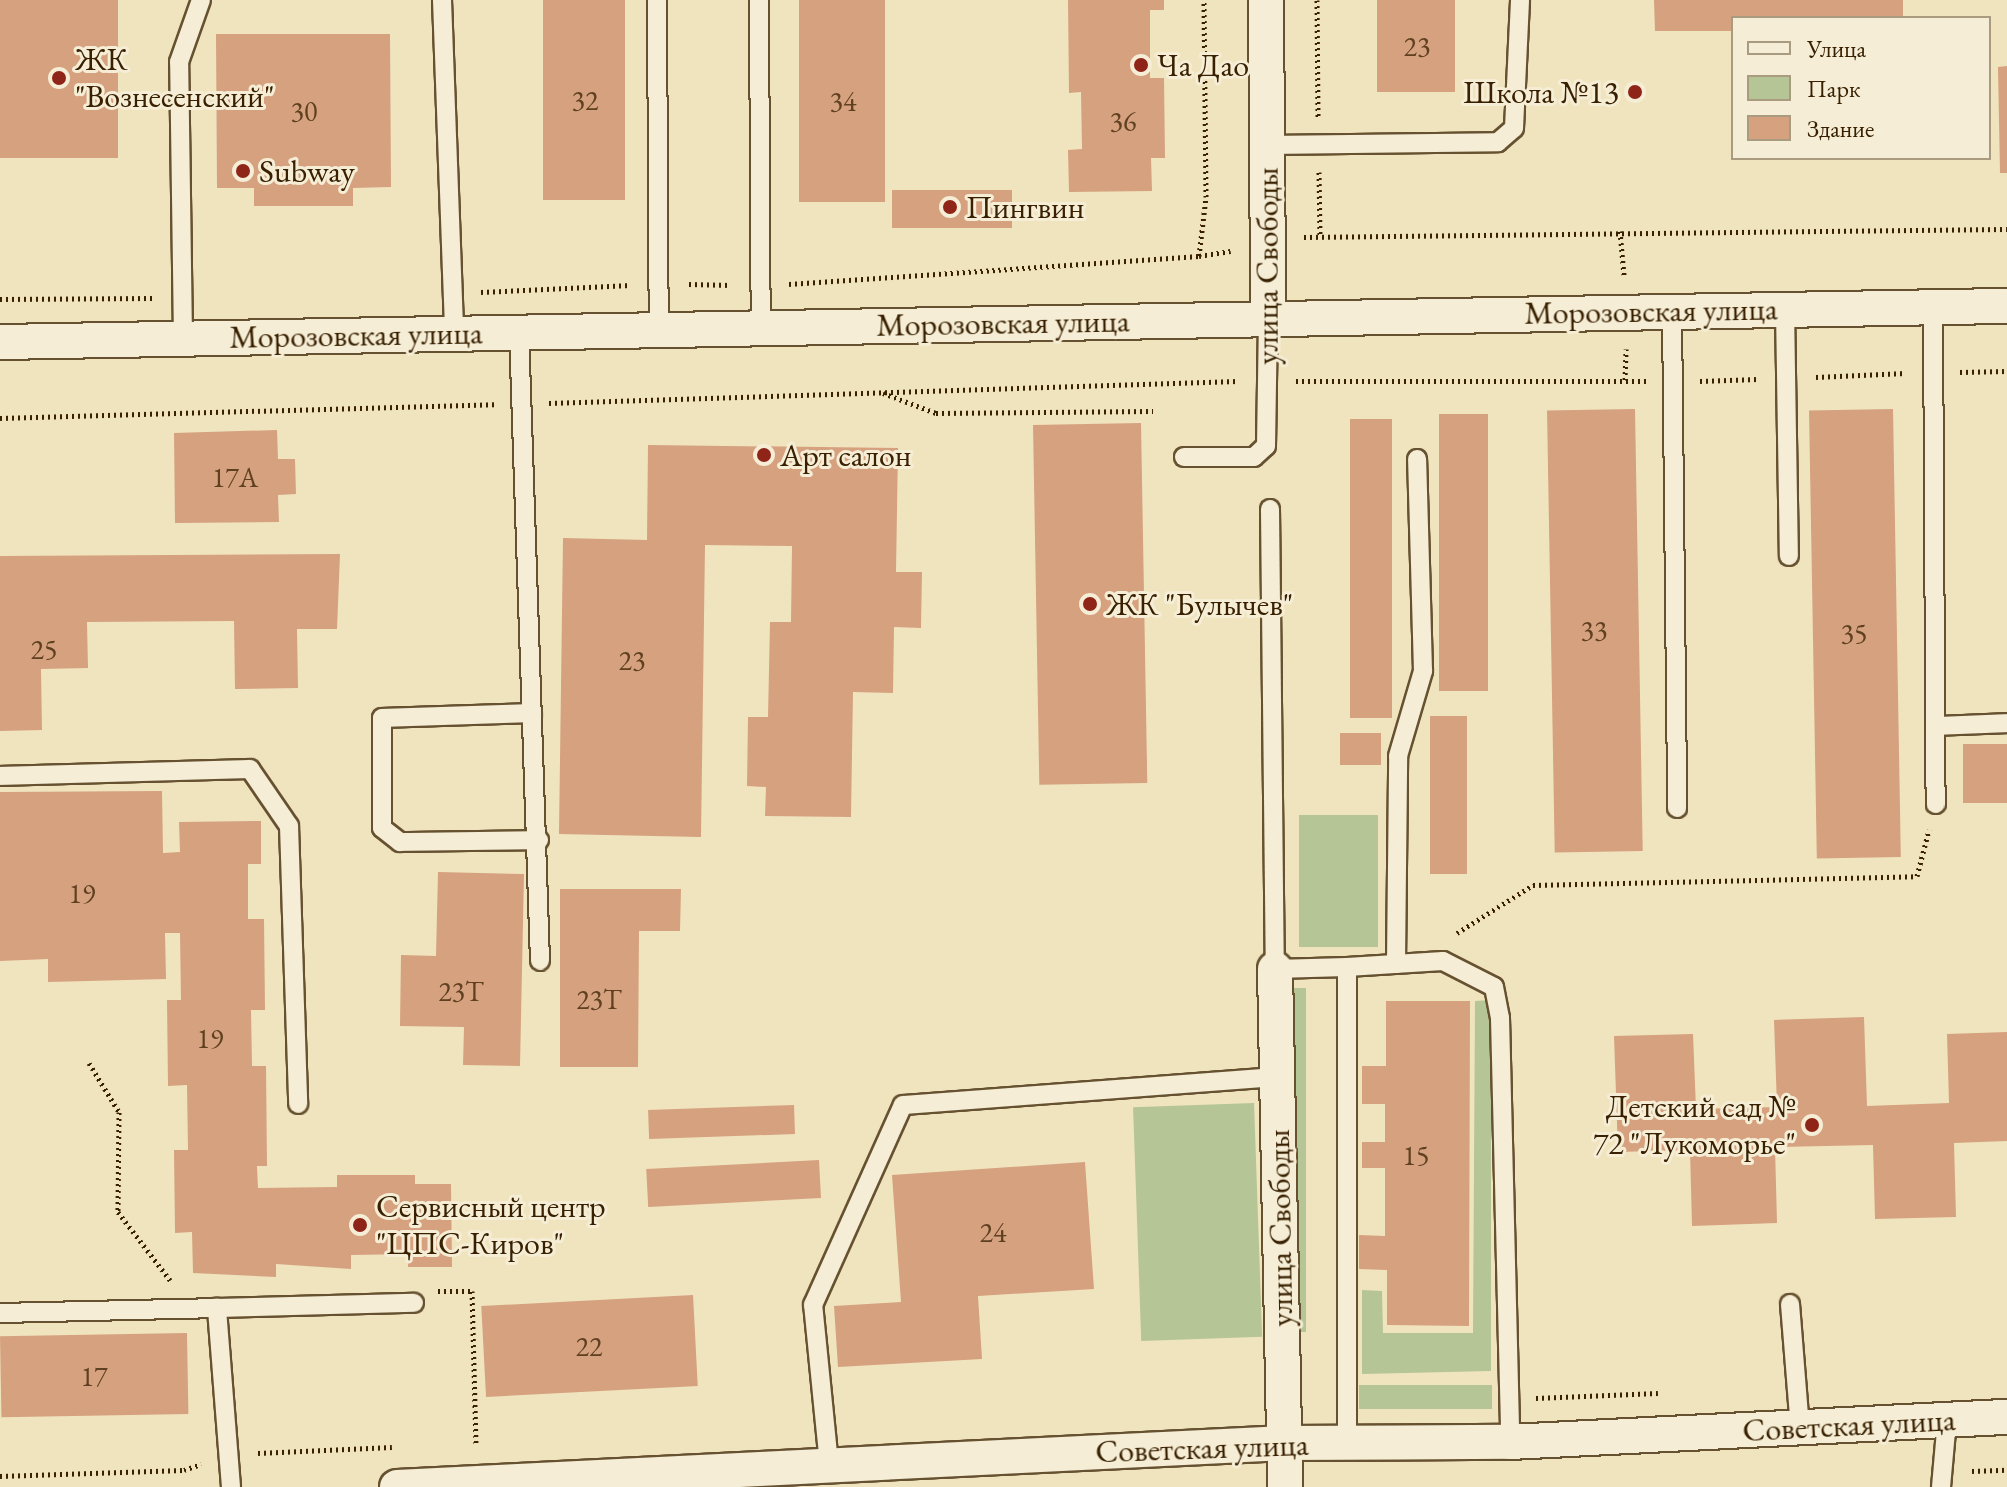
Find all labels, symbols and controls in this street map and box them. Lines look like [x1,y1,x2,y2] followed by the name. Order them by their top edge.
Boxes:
[1731,16,1991,160] legend
[1404,29,1430,63] house number: 23
[1807,33,1866,64] text: Улица
[75,41,274,116] place label: ЖК "Вознесенский"
[1157,46,1249,84] place label: Ча Дао
[1132,56,1150,74] marker: Ча Дао
[50,69,68,87] marker: ЖК "Вознесенский"
[1463,73,1619,111] place label: Школа №13
[1807,73,1860,104] text: Парк
[572,83,598,117] house number: 32
[1626,83,1644,101] marker: Школа №13
[830,84,856,118] house number: 34
[291,94,317,128] house number: 30
[1110,104,1136,138] house number: 36
[1807,113,1874,144] text: Здание
[259,152,355,190] place label: Subway
[234,162,252,180] marker: Subway
[1248,167,1286,365] street label: улица Свободы
[966,188,1085,226] place label: Пингвин
[941,198,959,216] marker: Пингвин
[1524,290,1778,332] street label: Морозовская улица
[876,302,1130,344] street label: Морозовская улица
[229,314,483,356] street label: Морозовская улица
[780,436,911,474] place label: Арт салон
[755,446,773,464] marker: Арт салон
[212,460,258,494] house number: 17А
[1106,585,1293,623] place label: ЖК "Булычев"
[1081,595,1099,613] marker: ЖК "Булычев"
[1581,613,1607,647] house number: 33
[1841,616,1867,650] house number: 35
[31,632,57,666] house number: 25
[619,643,645,677] house number: 23
[69,876,95,910] house number: 19
[438,974,484,1008] house number: 23Т
[576,982,622,1016] house number: 23Т
[197,1021,223,1055] house number: 19
[1593,1088,1796,1163] place label: Детский сад № 72 "Лукоморье"
[1803,1116,1821,1134] marker: Детский сад № 72 "Лукоморье"
[1259,1129,1301,1327] street label: улица Свободы
[1403,1138,1429,1172] house number: 15
[376,1188,606,1263] place label: Сервисный центр "ЦПС-Киров"
[980,1215,1006,1249] house number: 24
[351,1216,369,1234] marker: Сервисный центр "ЦПС-Киров"
[576,1329,602,1363] house number: 22
[81,1359,107,1393] house number: 17
[1742,1400,1956,1450] street label: Советская улица
[1095,1425,1309,1471] street label: Советская улица

